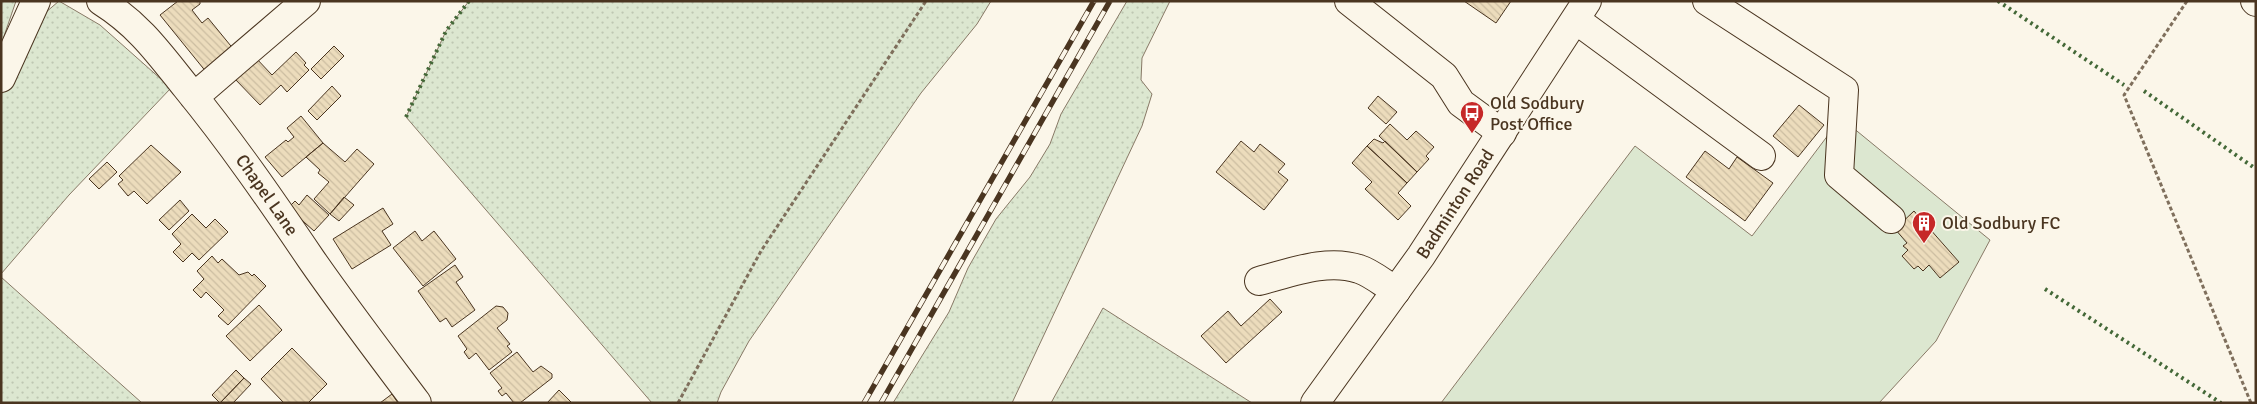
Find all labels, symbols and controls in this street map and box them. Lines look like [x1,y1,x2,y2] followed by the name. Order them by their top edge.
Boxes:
[1490,92,1585,135] place label: Old Sodbury Post Office
[1459,100,1485,134] bus stop icon: Old Sodbury Post Office
[1411,145,1499,263] street label: Badminton Road
[231,150,303,240] street label: Chapel Lane
[1911,210,1937,244] building icon: Old Sodbury FC
[1942,212,2061,234] place label: Old Sodbury FC

